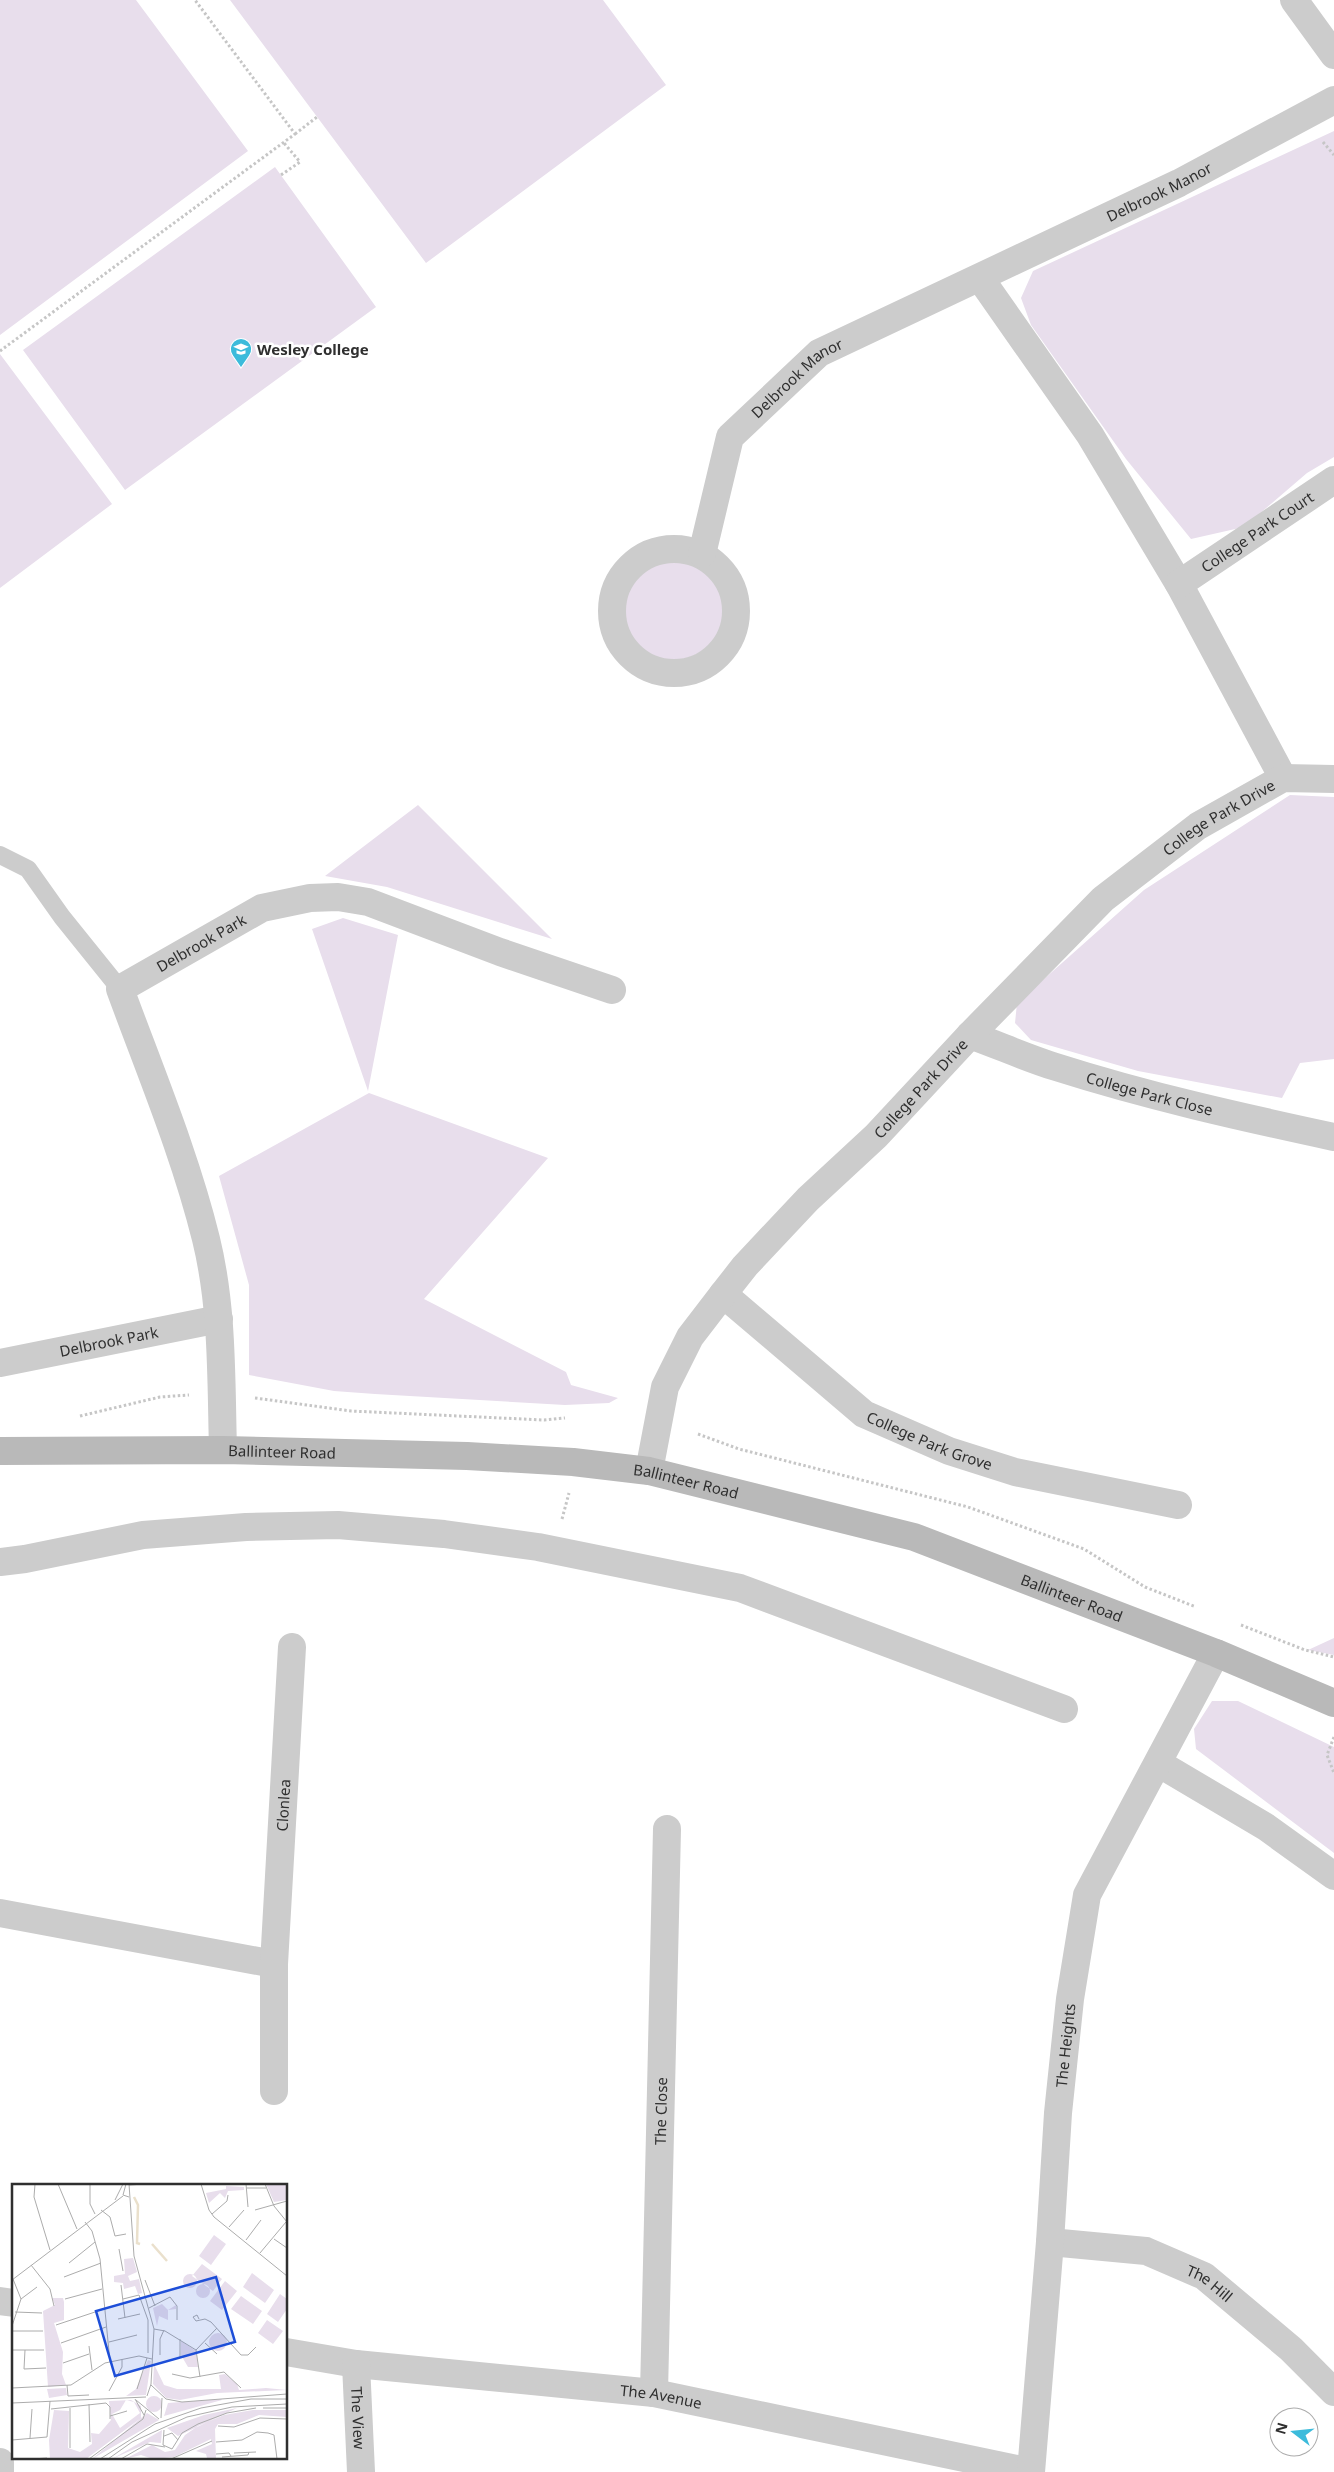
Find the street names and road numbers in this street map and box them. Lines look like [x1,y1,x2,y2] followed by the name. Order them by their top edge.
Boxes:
[1103,157,1215,226] street label: Delbrook Manor
[747,333,846,422] street label: Delbrook Manor
[1197,486,1318,577] street label: College Park Court
[1158,775,1278,860] street label: College Park Drive
[153,909,250,976] street label: Delbrook Park
[869,1034,972,1142] street label: College Park Drive
[1084,1067,1215,1120] street label: College Park Close
[58,1321,160,1361] street label: Delbrook Park
[864,1406,995,1474] street label: College Park Grove
[228,1440,336,1463] street label: Ballinteer Road
[632,1459,741,1503] street label: Ballinteer Road
[1018,1569,1126,1626] street label: Ballinteer Road
[272,1778,294,1832] street label: Clonlea
[1051,2002,1079,2089] street label: The Heights
[650,2077,671,2145] street label: The Close
[1184,2260,1237,2306] street label: The Hill
[619,2380,704,2413] street label: The Avenue
[347,2386,370,2450] street label: The View

